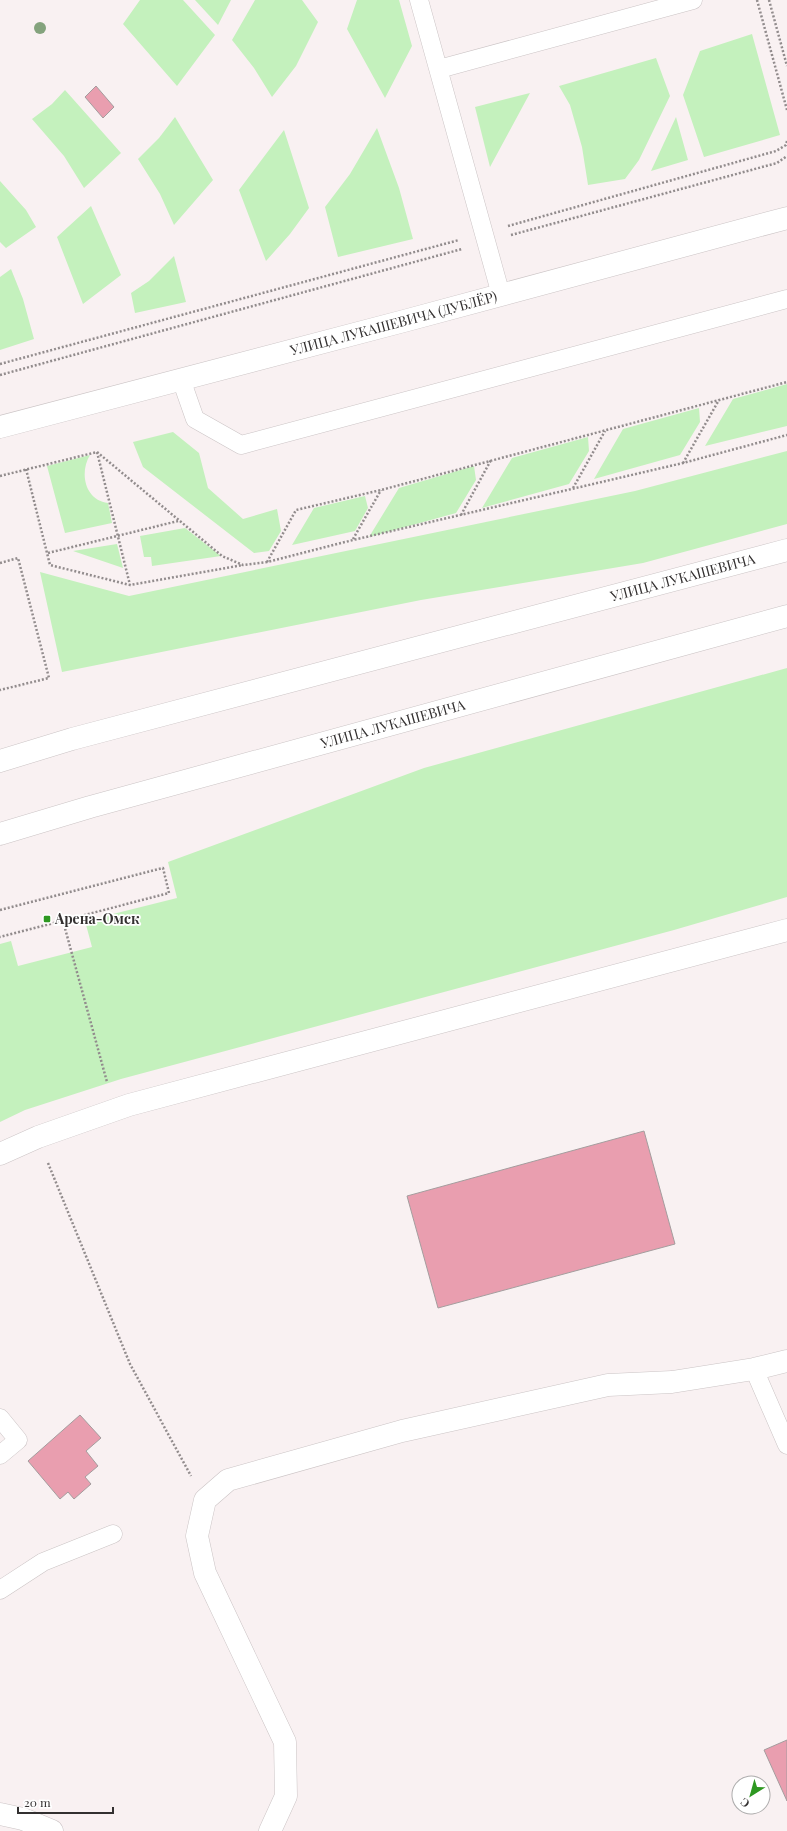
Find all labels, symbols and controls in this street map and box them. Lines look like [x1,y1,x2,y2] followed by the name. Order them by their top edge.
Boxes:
[287,286,499,360] street label: УЛИЦА ЛУКАШЕВИЧА (ДУБЛЁР)
[607,549,757,606] street label: УЛИЦА ЛУКАШЕВИЧА
[317,695,467,753] street label: УЛИЦА ЛУКАШЕВИЧА
[54,909,140,928] place label: Арена-Омск
[42,914,52,924] marker: Арена-Омск
[731,1775,771,1815] north arrow
[18,1789,113,1815] scale bar
[24,1794,51,1810] text: 20 m
[737,1795,752,1812] text: С

